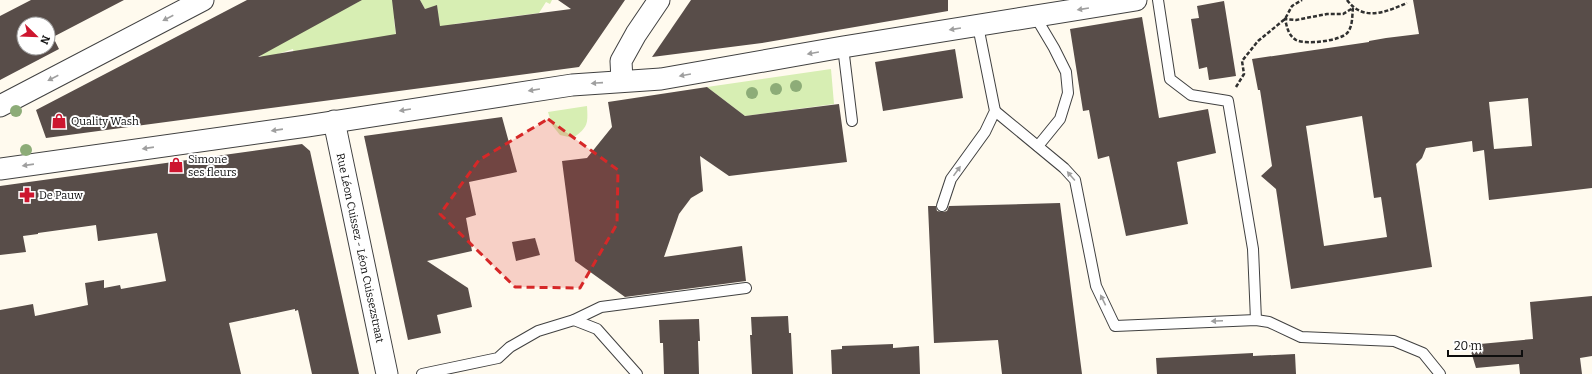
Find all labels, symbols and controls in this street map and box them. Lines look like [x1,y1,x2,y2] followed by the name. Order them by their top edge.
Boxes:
[1077,6,1089,12] one-way arrow
[163,15,174,21] one-way arrow
[16,16,56,56] north arrow
[949,26,961,32] one-way arrow
[37,33,52,47] text: N
[807,50,819,56] one-way arrow
[679,72,691,78] one-way arrow
[47,75,59,81] one-way arrow
[591,79,603,86] one-way arrow
[528,87,540,93] one-way arrow
[399,107,411,113] one-way arrow
[50,112,68,130] shop icon: Quality Wash
[71,115,139,128] place label: Quality Wash
[271,127,283,133] one-way arrow
[142,145,154,151] one-way arrow
[334,152,386,344] street label: Rue Léon Cuissez - Léon Cuissezstraat
[188,153,237,179] place label: Simone ses fleurs
[167,156,185,174] shop icon: Simone ses fleurs
[22,162,34,168] one-way arrow
[953,165,961,176] one-way arrow
[1066,170,1075,181] one-way arrow
[18,186,36,204] pharmacy icon: De Pauw
[39,189,83,202] place label: De Pauw
[1100,295,1106,306] one-way arrow
[1211,318,1223,325] one-way arrow
[1448,332,1522,358] scale bar
[1454,339,1483,353] text: 20 m

